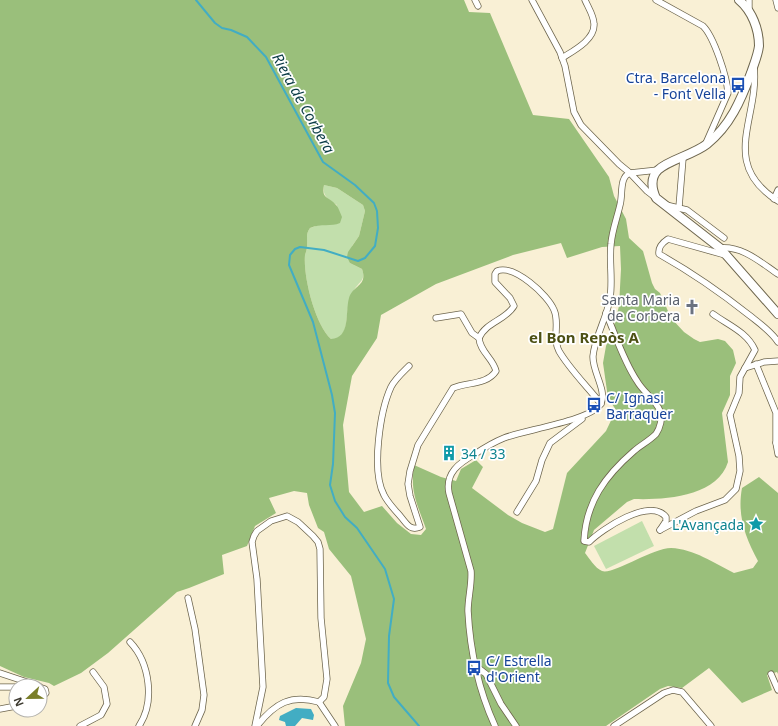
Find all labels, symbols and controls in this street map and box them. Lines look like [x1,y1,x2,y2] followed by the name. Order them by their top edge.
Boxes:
[268,49,340,157] water label: Riera de Corbera
[626,68,726,103] place label: Ctra. Barcelona - Font Vella
[729,76,747,94] bus stop icon: Ctra. Barcelona - Font Vella
[601,290,680,325] place label: Santa Maria de Corbera
[683,298,701,316] church icon: Santa Maria de Corbera
[529,327,640,347] district label: el Bon Repòs A
[606,388,673,423] place label: C/ Ignasi Barraquer
[585,396,603,414] bus stop icon: C/ Ignasi Barraquer
[440,444,458,462] building icon: 34 / 33
[461,444,506,463] place label: 34 / 33
[672,515,744,534] place label: L'Avançada
[747,515,765,533] place icon: L'Avançada
[486,651,552,686] place label: C/ Estrella d'Orient
[465,659,483,677] bus stop icon: C/ Estrella d'Orient
[8,678,48,718] north arrow
[10,695,27,709] text: N

